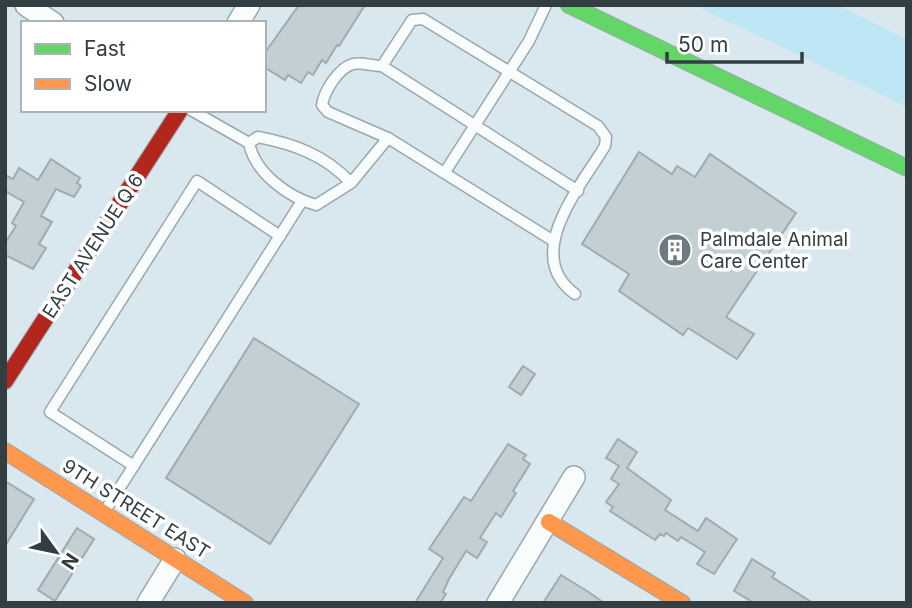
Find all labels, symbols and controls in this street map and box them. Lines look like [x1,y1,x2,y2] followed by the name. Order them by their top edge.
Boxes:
[21,21,266,112] legend
[667,21,802,65] scale bar
[678,32,728,57] text: 50 m
[84,36,126,61] text: Fast
[84,71,132,96] text: Slow
[38,169,148,323] street label: EAST AVENUE Q 6
[700,228,848,273] place label: Palmdale Animal Care Center
[656,231,694,269] building icon: Palmdale Animal Care Center
[58,454,214,564] street label: 9TH STREET EAST
[21,517,91,587] north arrow
[56,549,83,573] text: N

